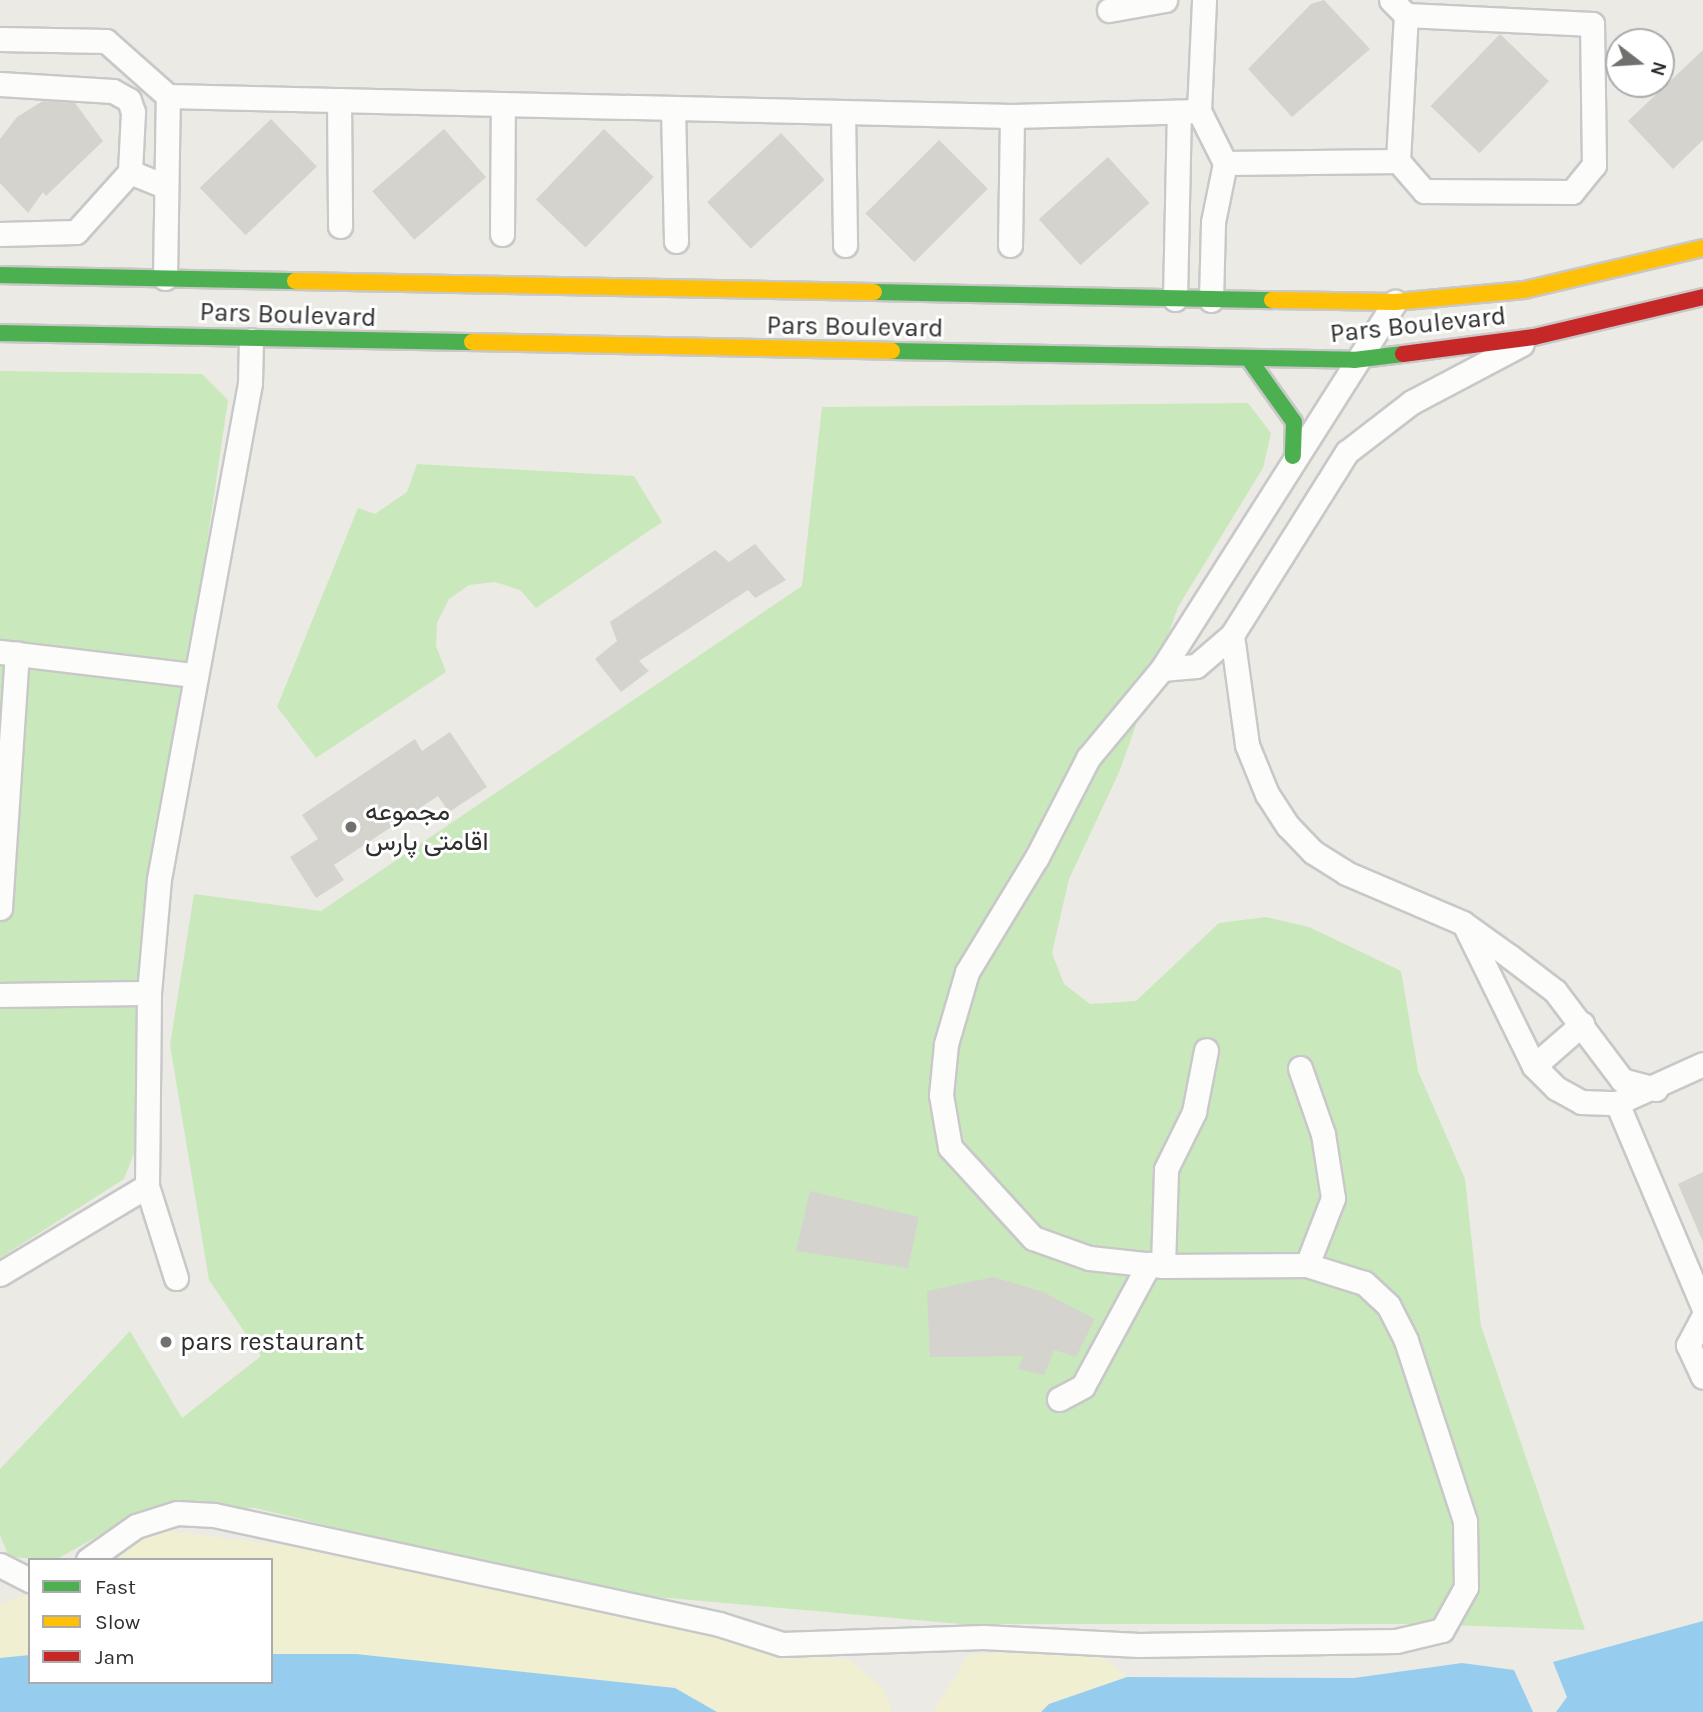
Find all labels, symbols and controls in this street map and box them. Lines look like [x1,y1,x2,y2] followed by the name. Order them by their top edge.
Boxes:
[1605,28,1675,98] north arrow
[1646,59,1671,78] text: N
[199,296,377,334] street label: Pars Boulevard
[1328,300,1508,350] street label: Pars Boulevard
[766,310,944,344] street label: Pars Boulevard
[365,796,488,858] place label: مجموعه اقامتی پارس
[343,819,359,835] marker: مجموعه اقامتی پارس
[180,1326,364,1358] place label: pars restaurant
[158,1334,174,1350] marker: pars restaurant
[28,1558,273,1684] legend
[95,1575,136,1599] text: Fast
[95,1610,140,1634] text: Slow
[95,1645,135,1669] text: Jam

